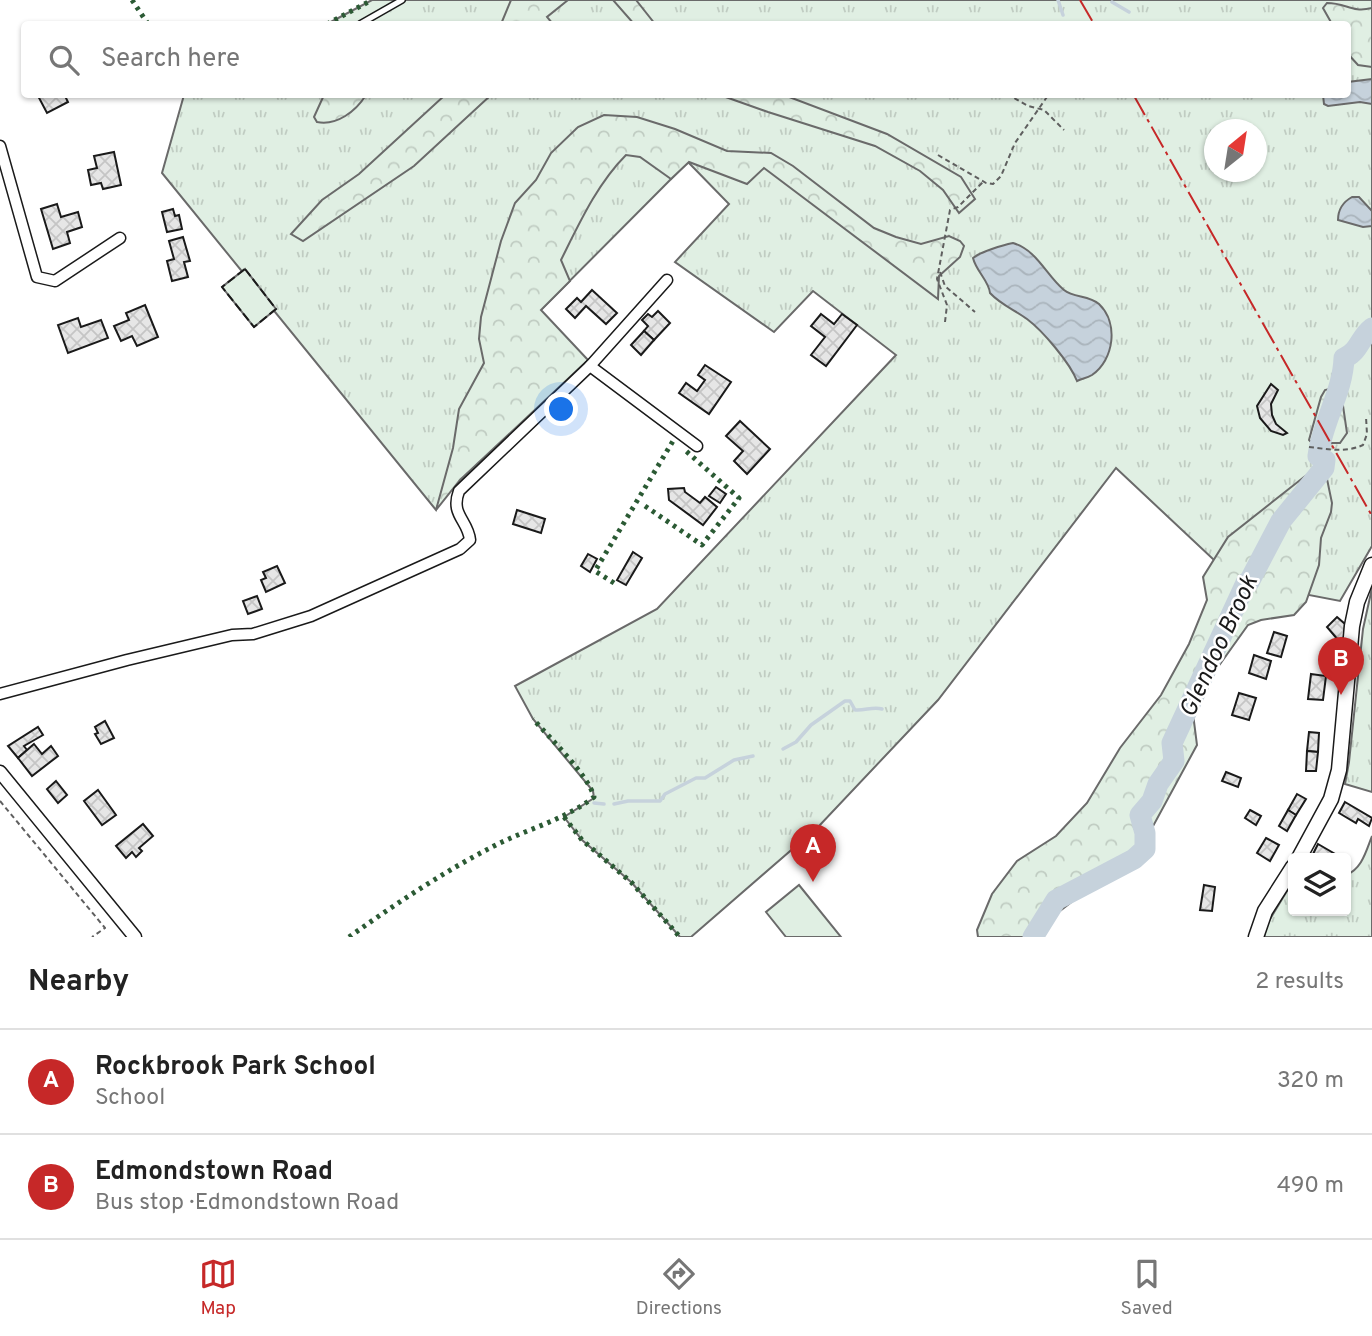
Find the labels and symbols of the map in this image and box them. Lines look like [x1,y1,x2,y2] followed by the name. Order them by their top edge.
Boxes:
[1204,119,1267,182] north arrow
[544,392,578,426] your location
[1174,570,1266,723] water label: Glendoo Brook
[1318,637,1364,695] pin: B
[790,824,836,882] pin: A

